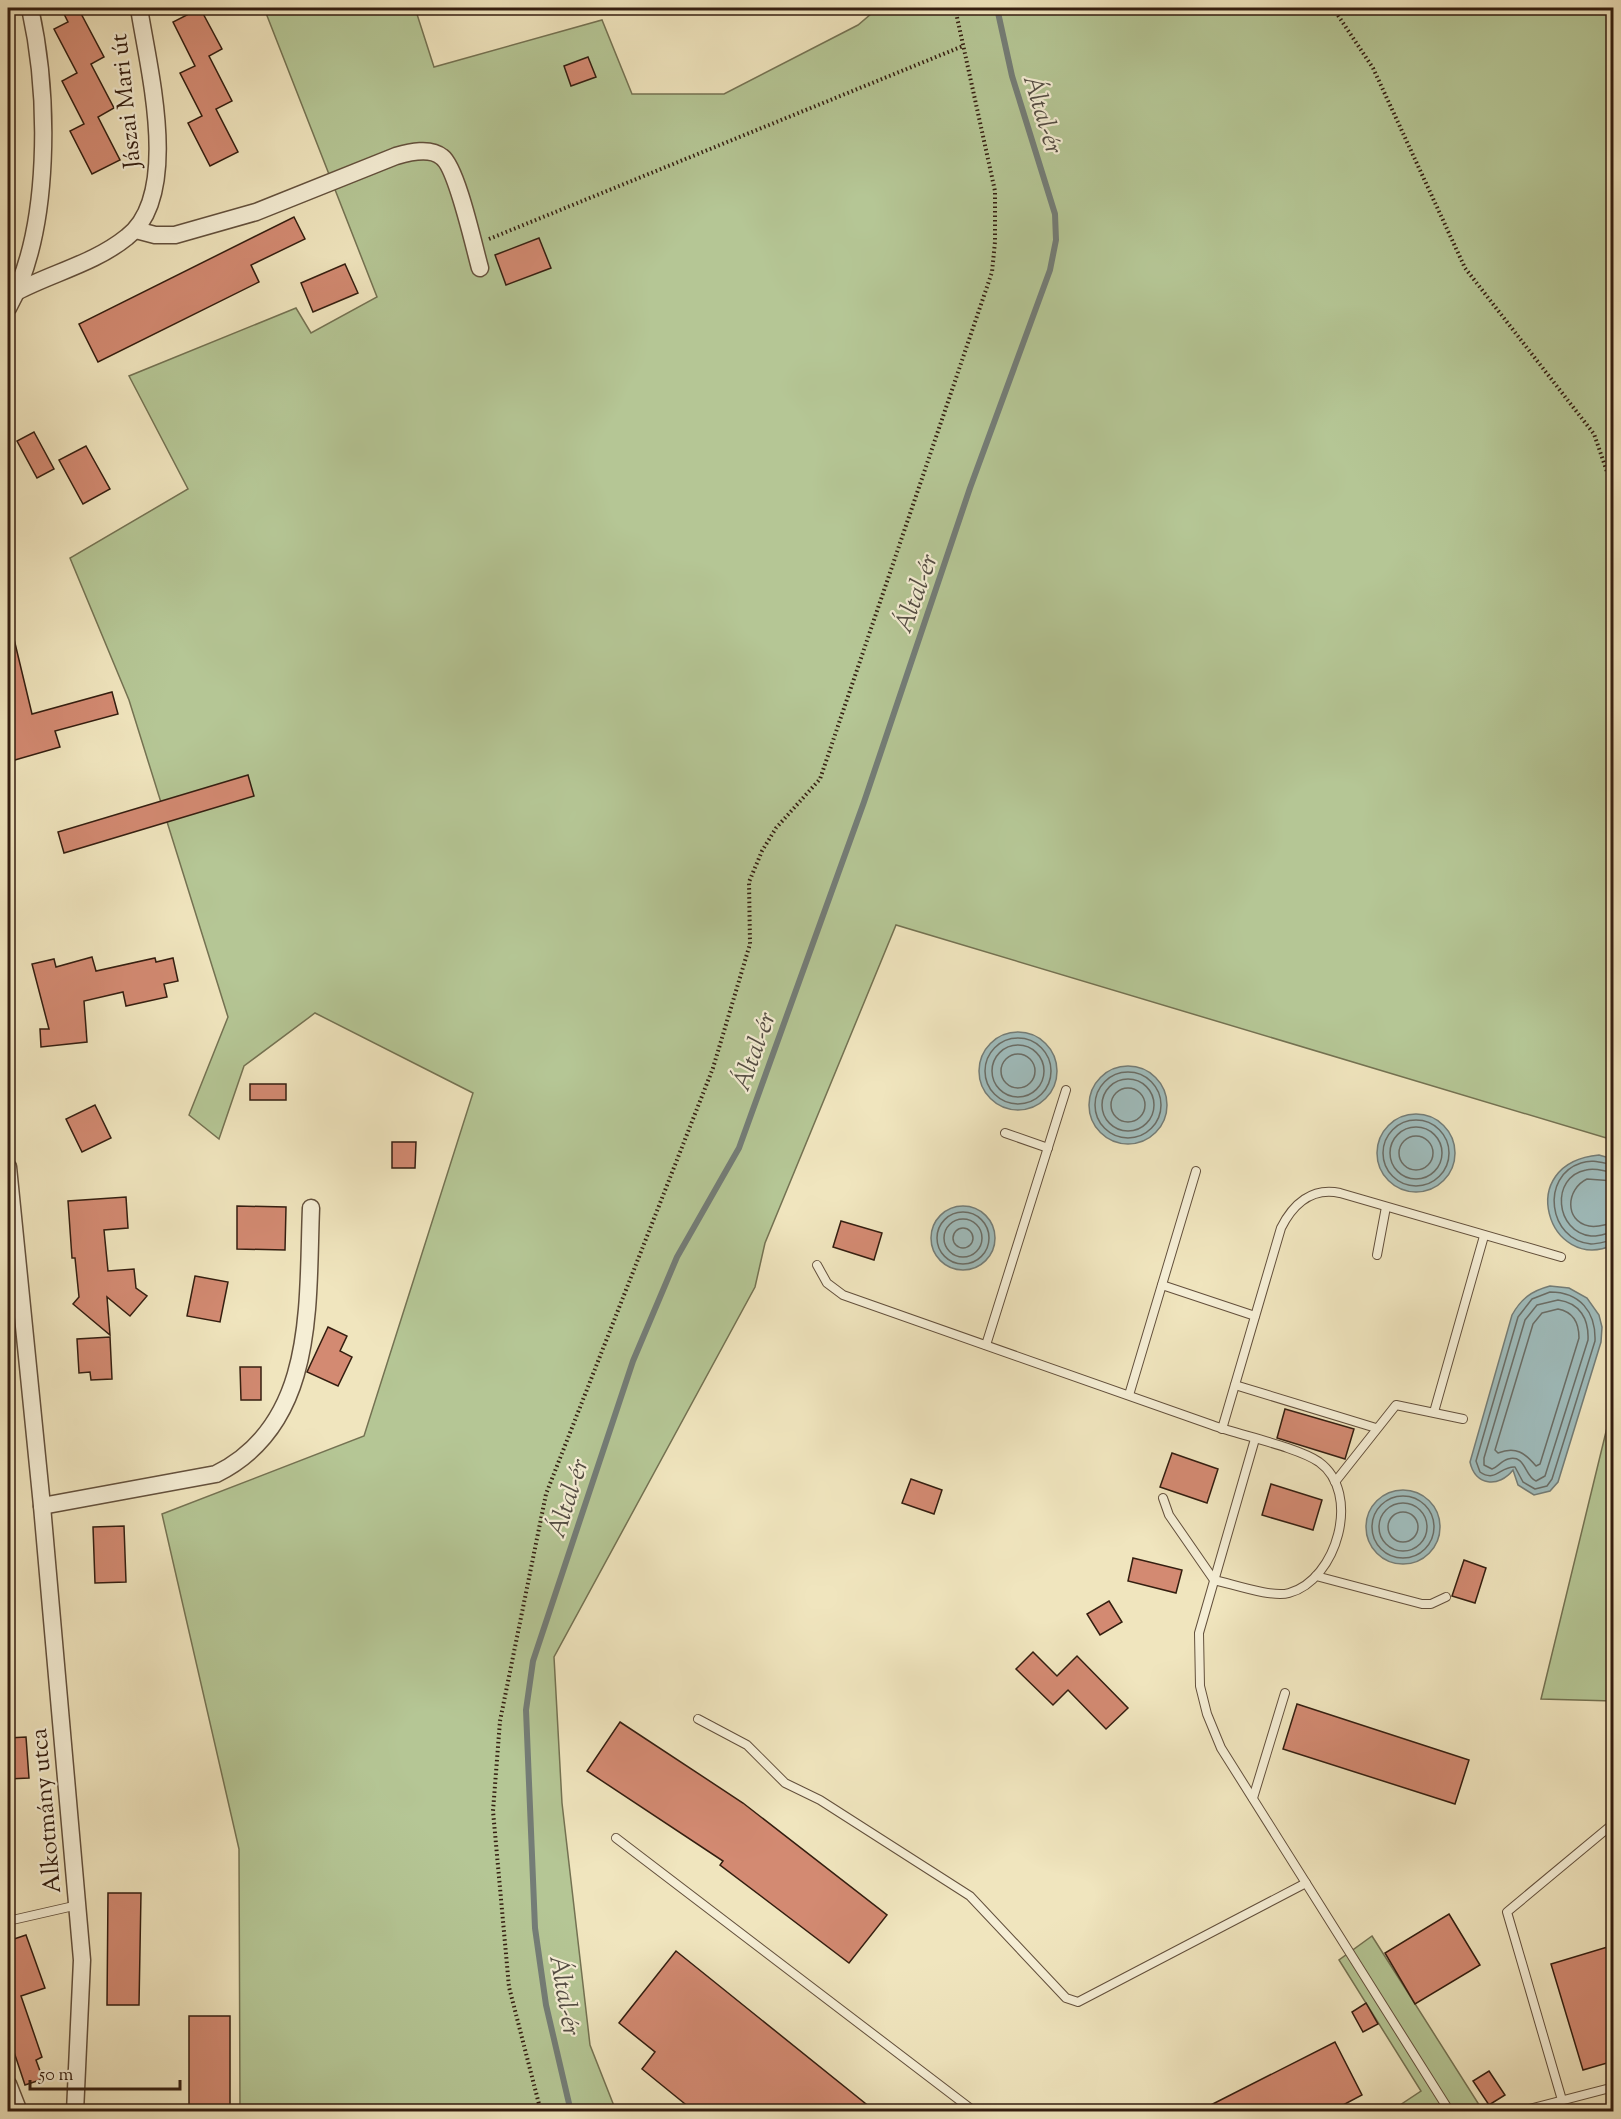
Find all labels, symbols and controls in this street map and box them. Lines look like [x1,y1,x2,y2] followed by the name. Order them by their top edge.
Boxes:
[103,32,151,172] street label: Jászai Mari út
[1012,70,1071,159] water label: Által-ér
[886,549,949,638] water label: Által-ér
[724,1007,787,1096] water label: Által-ér
[539,1454,600,1543] water label: Által-ér
[23,1727,71,1895] street label: Alkotmány utca
[538,1952,589,2039] water label: Által-ér
[30,2053,180,2091] scale bar
[38,2063,74,2089] text: 50 m

